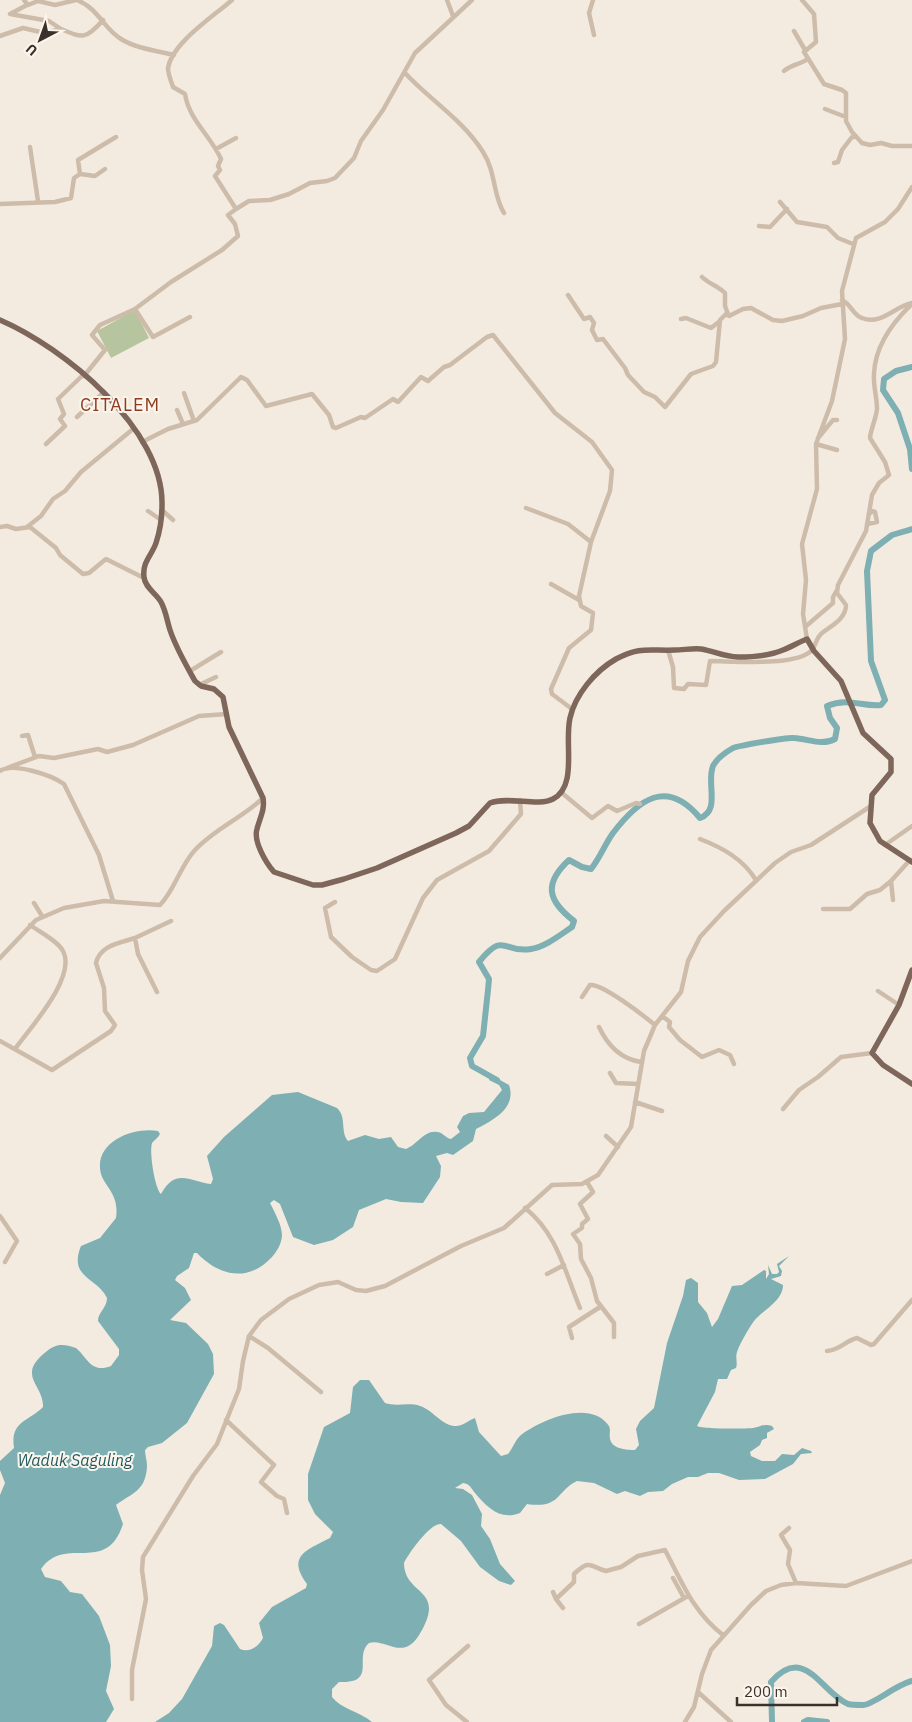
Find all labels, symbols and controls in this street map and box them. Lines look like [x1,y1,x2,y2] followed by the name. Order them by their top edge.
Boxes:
[15,15,65,65] north arrow
[22,40,41,60] text: U
[80,393,160,416] district label: CITALEM
[18,1450,133,1470] water label: Waduk Saguling
[737,1674,837,1706] scale bar
[744,1682,788,1701] text: 200 m

